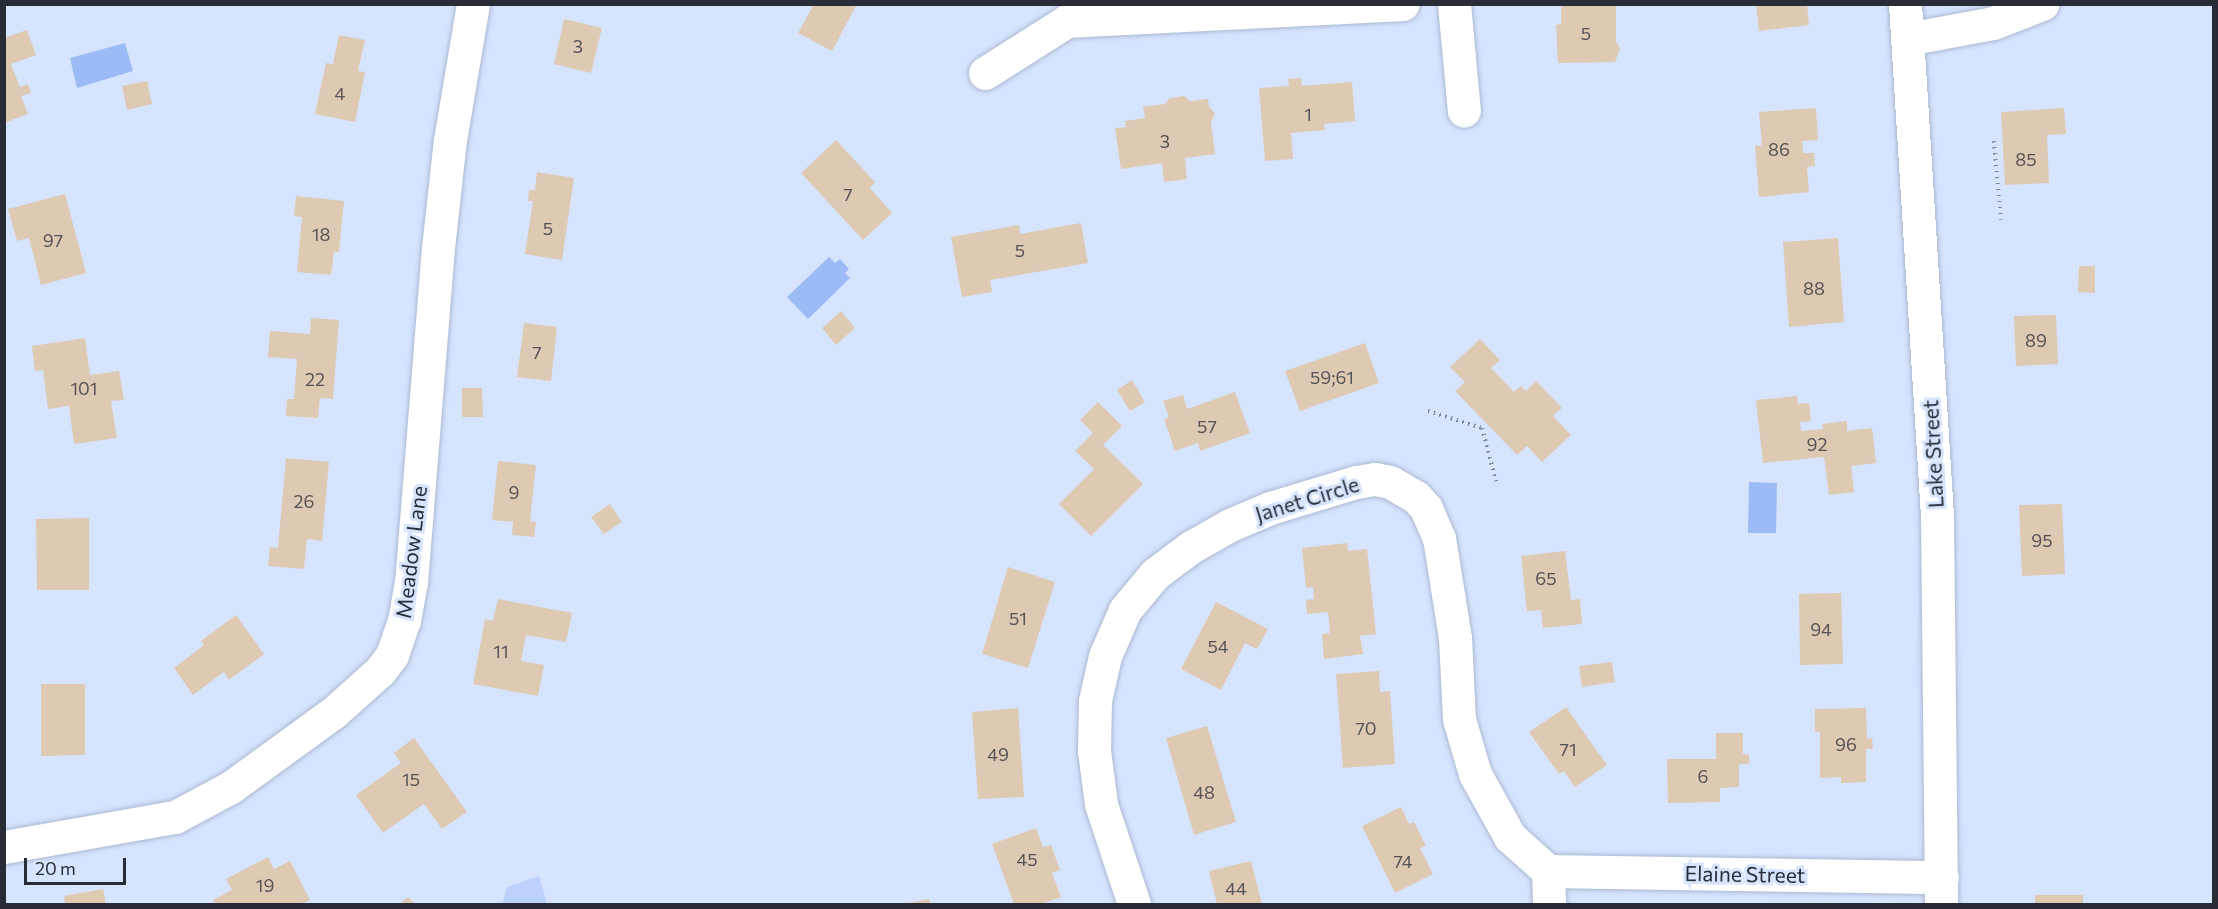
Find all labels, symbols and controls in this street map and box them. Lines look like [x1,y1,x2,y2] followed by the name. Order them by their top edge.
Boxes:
[1581,22,1591,44] house number: 5
[573,35,583,57] house number: 3
[335,82,345,104] house number: 4
[1304,103,1312,125] house number: 1
[1160,130,1170,152] house number: 3
[1768,138,1790,160] house number: 86
[2015,148,2037,170] house number: 85
[843,183,853,205] house number: 7
[543,217,553,239] house number: 5
[312,223,330,245] house number: 18
[43,229,63,251] house number: 97
[1015,239,1025,261] house number: 5
[1803,277,1825,299] house number: 88
[2025,329,2047,351] house number: 89
[532,341,542,363] house number: 7
[1310,366,1354,388] house number: 59;61
[305,368,325,390] house number: 22
[70,377,98,399] house number: 101
[1918,399,1948,509] street label: Lake Street
[1197,415,1217,437] house number: 57
[1807,433,1827,455] house number: 92
[1252,471,1362,527] street label: Janet Circle
[509,481,519,503] house number: 9
[390,484,432,620] street label: Meadow Lane
[294,490,314,512] house number: 26
[2031,529,2053,551] house number: 95
[1535,567,1557,589] house number: 65
[1009,607,1027,629] house number: 51
[1810,618,1832,640] house number: 94
[1207,635,1229,657] house number: 54
[493,640,509,662] house number: 11
[1355,717,1377,739] house number: 70
[1835,733,1857,755] house number: 96
[1559,738,1577,760] house number: 71
[987,743,1009,765] house number: 49
[1698,765,1708,787] house number: 6
[402,768,420,790] house number: 15
[1193,781,1215,803] house number: 48
[27,846,129,884] scale bar
[1016,848,1038,870] house number: 45
[1393,850,1413,872] house number: 74
[35,857,76,879] text: 20 m
[1684,860,1806,888] street label: Elaine Street
[256,874,274,896] house number: 19
[1225,877,1247,899] house number: 44

